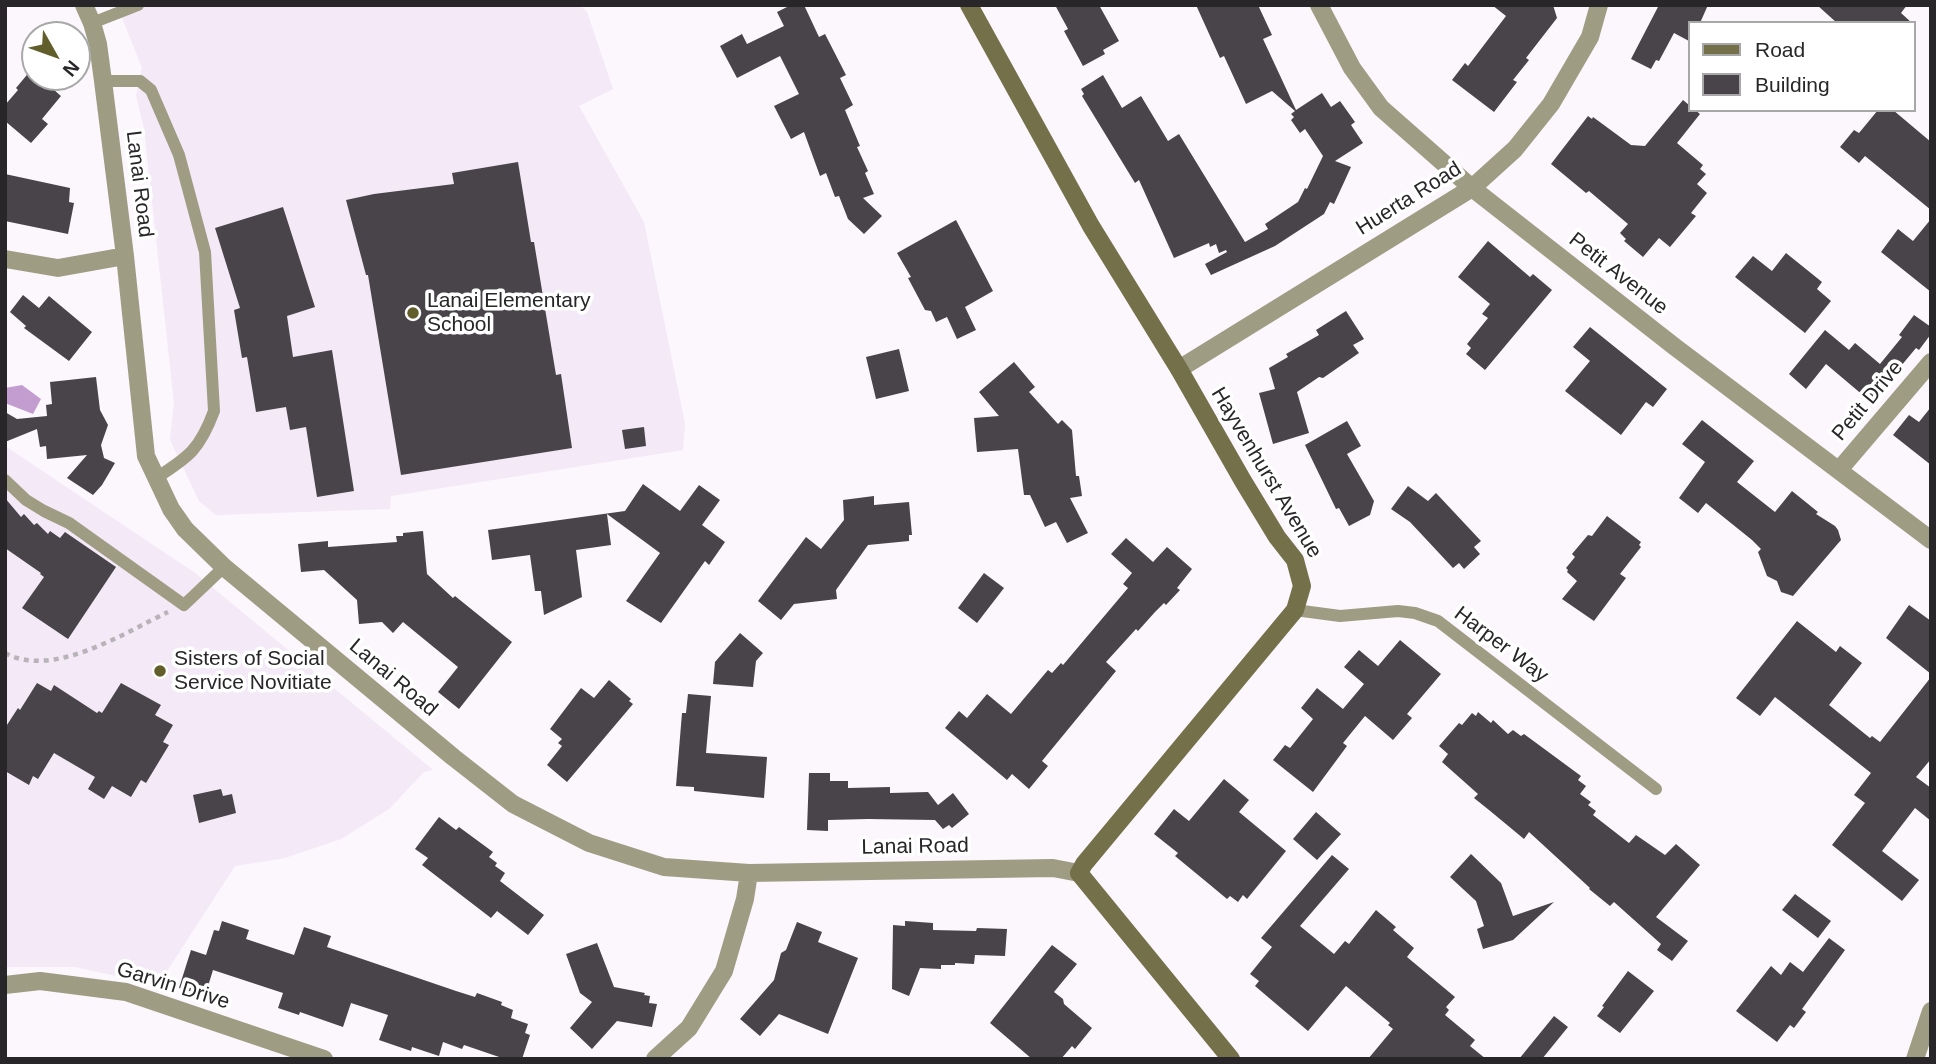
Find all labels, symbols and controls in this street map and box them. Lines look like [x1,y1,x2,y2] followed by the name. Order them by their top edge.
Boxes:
[21,21,91,91] north arrow
[1688,21,1915,112] legend
[1755,38,1805,61] text: Road
[58,57,83,81] text: N
[1755,73,1830,96] text: Building
[120,129,158,239] street label: Lanai Road
[1352,157,1466,241] street label: Huerta Road
[1563,228,1673,320] street label: Petit Avenue
[427,288,590,338] place label: Lanai Elementary School
[405,305,421,321] marker: Lanai Elementary School
[1827,356,1909,446] street label: Petit Drive
[1205,383,1327,563] street label: Hayvenhurst Avenue
[1449,601,1553,689] street label: Harper Way
[344,634,442,722] street label: Lanai Road
[174,646,332,696] place label: Sisters of Social Service Novitiate
[152,663,168,679] marker: Sisters of Social Service Novitiate
[861,833,969,861] street label: Lanai Road
[114,957,232,1015] street label: Garvin Drive

